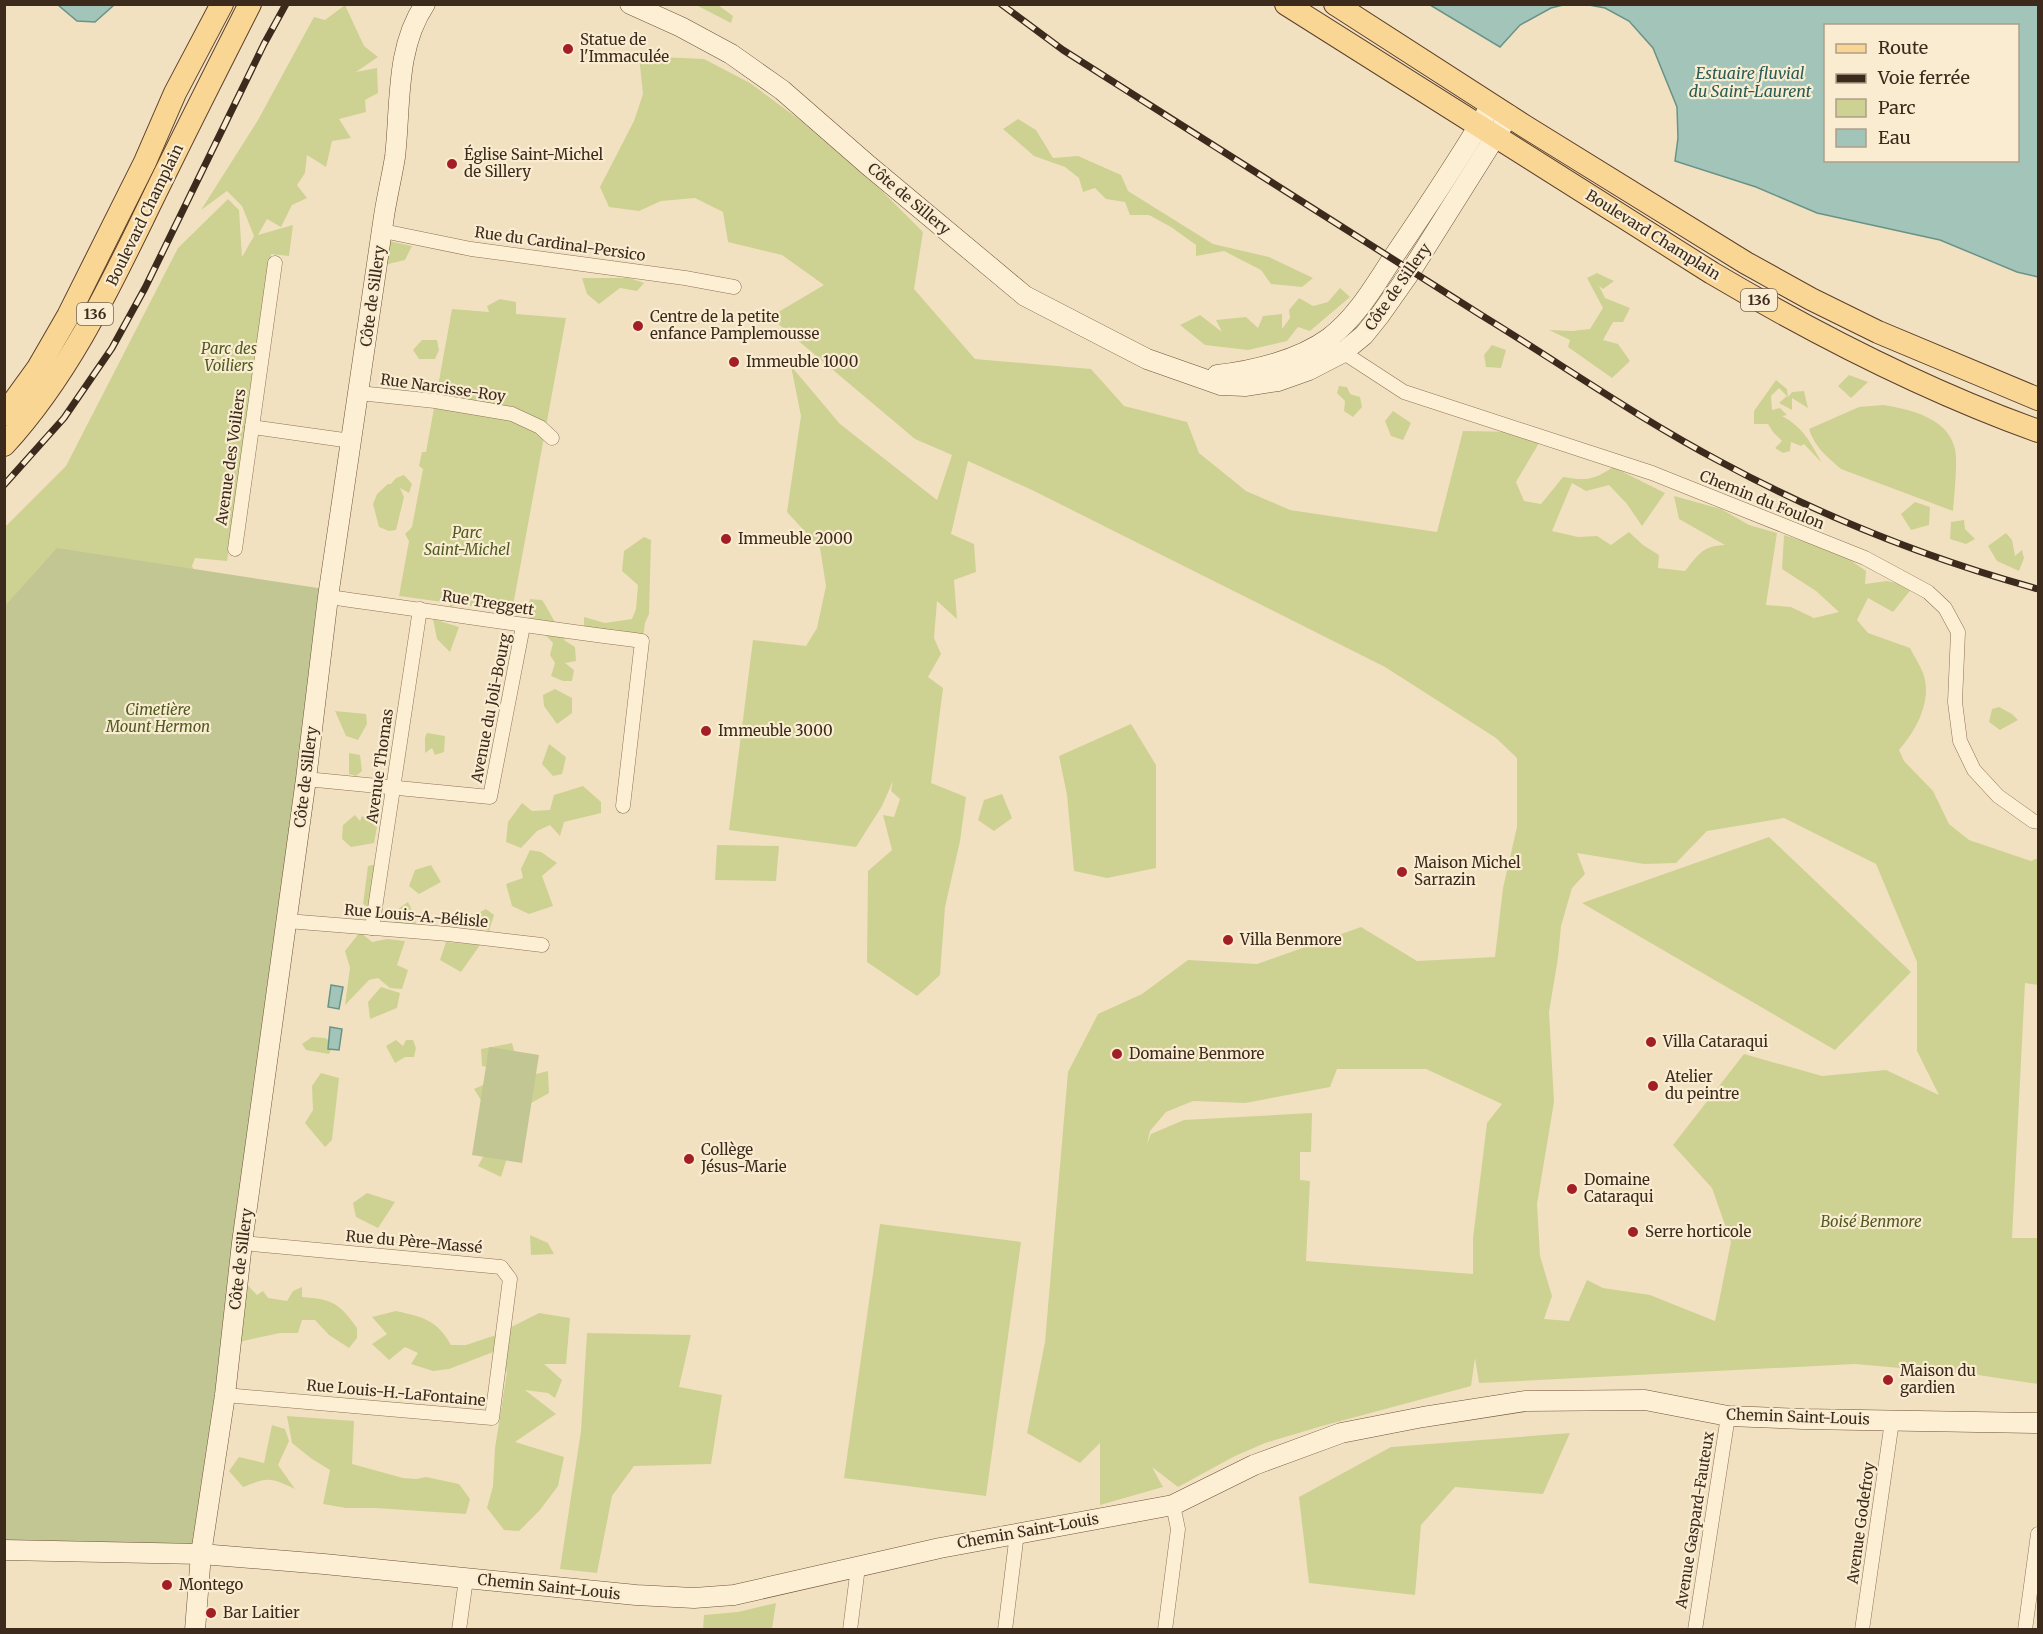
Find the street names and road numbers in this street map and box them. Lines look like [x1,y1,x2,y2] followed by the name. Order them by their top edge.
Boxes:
[102,141,187,289] street label: Boulevard Champlain
[864,158,955,239] street label: Côte de Sillery
[1582,185,1724,284] street label: Boulevard Champlain
[473,222,647,265] street label: Rue du Cardinal-Persico
[1360,239,1435,334] street label: Côte de Sillery
[356,244,389,348] street label: Côte de Sillery
[1741,289,1777,311] road number: 136
[77,303,113,325] road number: 136
[379,369,507,406] street label: Rue Narcisse-Roy
[211,387,250,528] street label: Avenue des Voiliers
[1697,466,1827,533] street label: Chemin du Foulon
[441,586,536,619] street label: Rue Treggett
[467,632,514,785] street label: Avenue du Joli-Bourg
[362,707,397,825] street label: Avenue Thomas
[290,725,321,829] street label: Côte de Sillery
[343,900,489,931] street label: Rue Louis-A.-Bélisle
[225,1207,256,1311] street label: Côte de Sillery
[345,1226,483,1257] street label: Rue du Père-Massé
[306,1375,487,1410] street label: Rue Louis-H.-LaFontaine
[1726,1405,1870,1429] street label: Chemin Saint-Louis
[1671,1430,1718,1611] street label: Avenue Gaspard-Fauteux
[1842,1460,1879,1586] street label: Avenue Godefroy
[956,1509,1100,1552] street label: Chemin Saint-Louis
[477,1570,621,1603] street label: Chemin Saint-Louis

